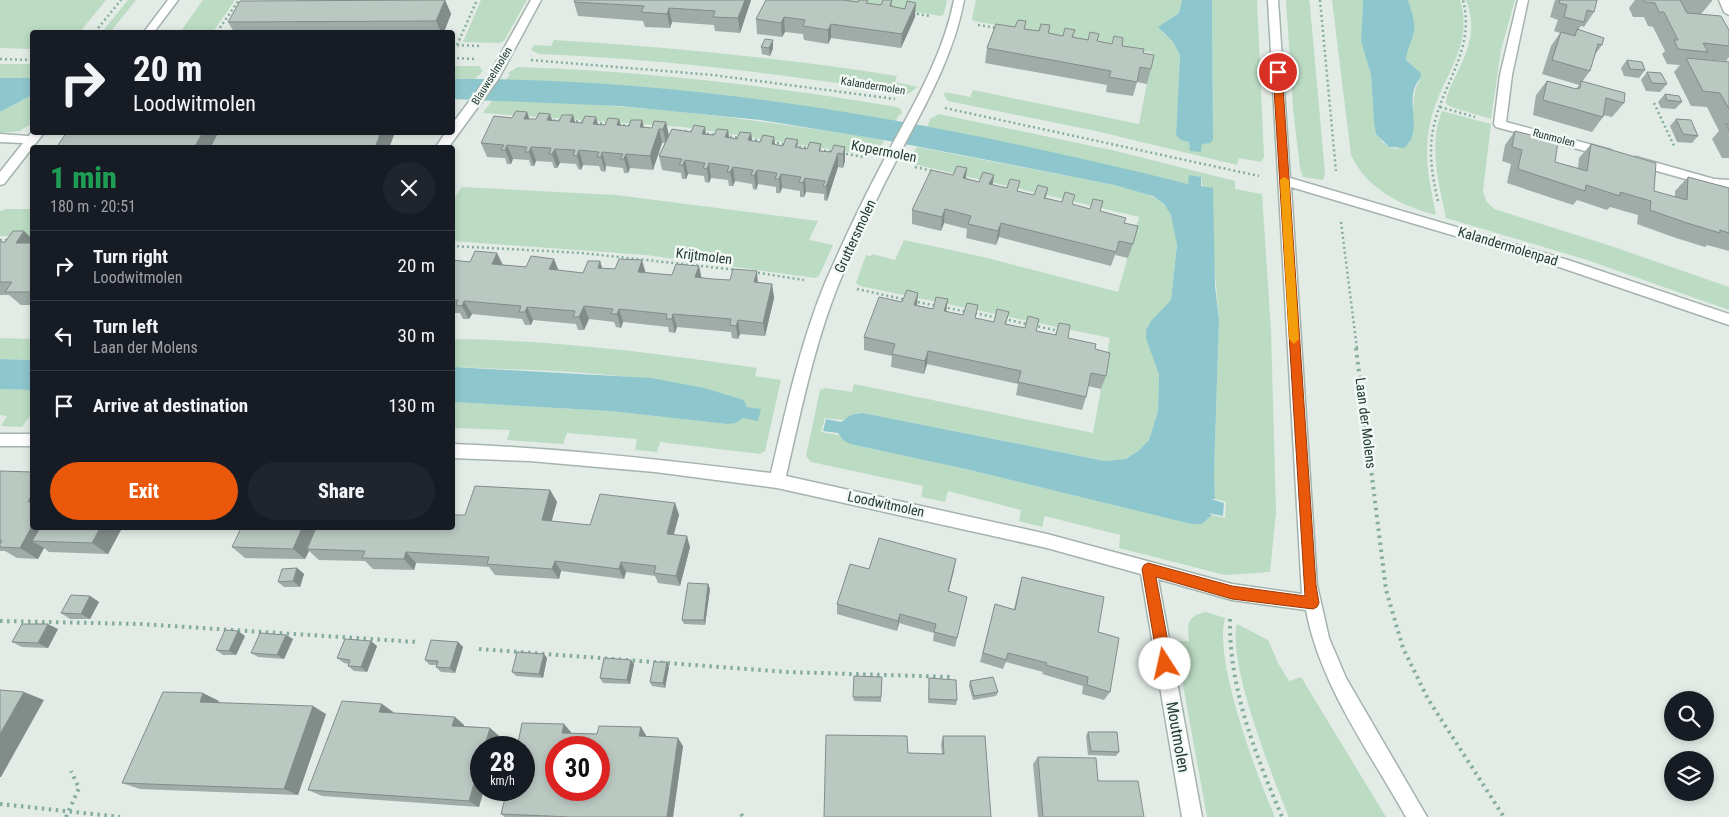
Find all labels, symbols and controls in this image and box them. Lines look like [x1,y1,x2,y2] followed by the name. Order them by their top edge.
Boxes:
[469,45,515,107] street label: Blauwselmolen
[133,49,202,90] text: 20 m
[50,50,115,115] icon: right
[1257,51,1299,93] pin
[1264,58,1292,86] icon: arrive
[840,74,906,98] street label: Kalandermolen
[133,91,256,116] text: Loodwitmolen
[1531,126,1577,150] street label: Runmolen
[850,137,918,165] street label: Kopermolen
[50,160,117,195] text: 1 min
[383,162,435,214] button: close
[50,197,136,216] text: 180 m · 20:51
[831,197,879,275] street label: Gruttersmolen
[1456,223,1560,269] street label: Kalandermolenpad
[93,245,168,268] text: Turn right
[675,245,733,267] street label: Krijtmolen
[50,252,78,280] icon: right
[398,254,435,277] text: 20 m
[93,268,182,287] text: Loodwitmolen
[93,315,158,338] text: Turn left
[50,322,78,350] icon: left
[398,324,435,347] text: 30 m
[93,338,198,357] text: Laan der Molens
[1352,377,1380,469] street label: Laan der Molens
[50,392,78,420] icon: arrive
[93,394,248,417] text: Arrive at destination
[388,394,435,417] text: 130 m
[50,462,238,520] button: Exit
[248,462,435,520] button: Share
[846,488,926,520] street label: Loodwitmolen
[1138,637,1190,689] position arrow
[1664,691,1714,801] map controls
[1664,691,1714,741] button: search
[1162,700,1194,774] street label: Moutmolen
[545,736,610,801] speed limit sign: 30
[490,748,515,777] text: 28
[1664,751,1714,801] button: layers
[490,774,515,788] text: km/h

